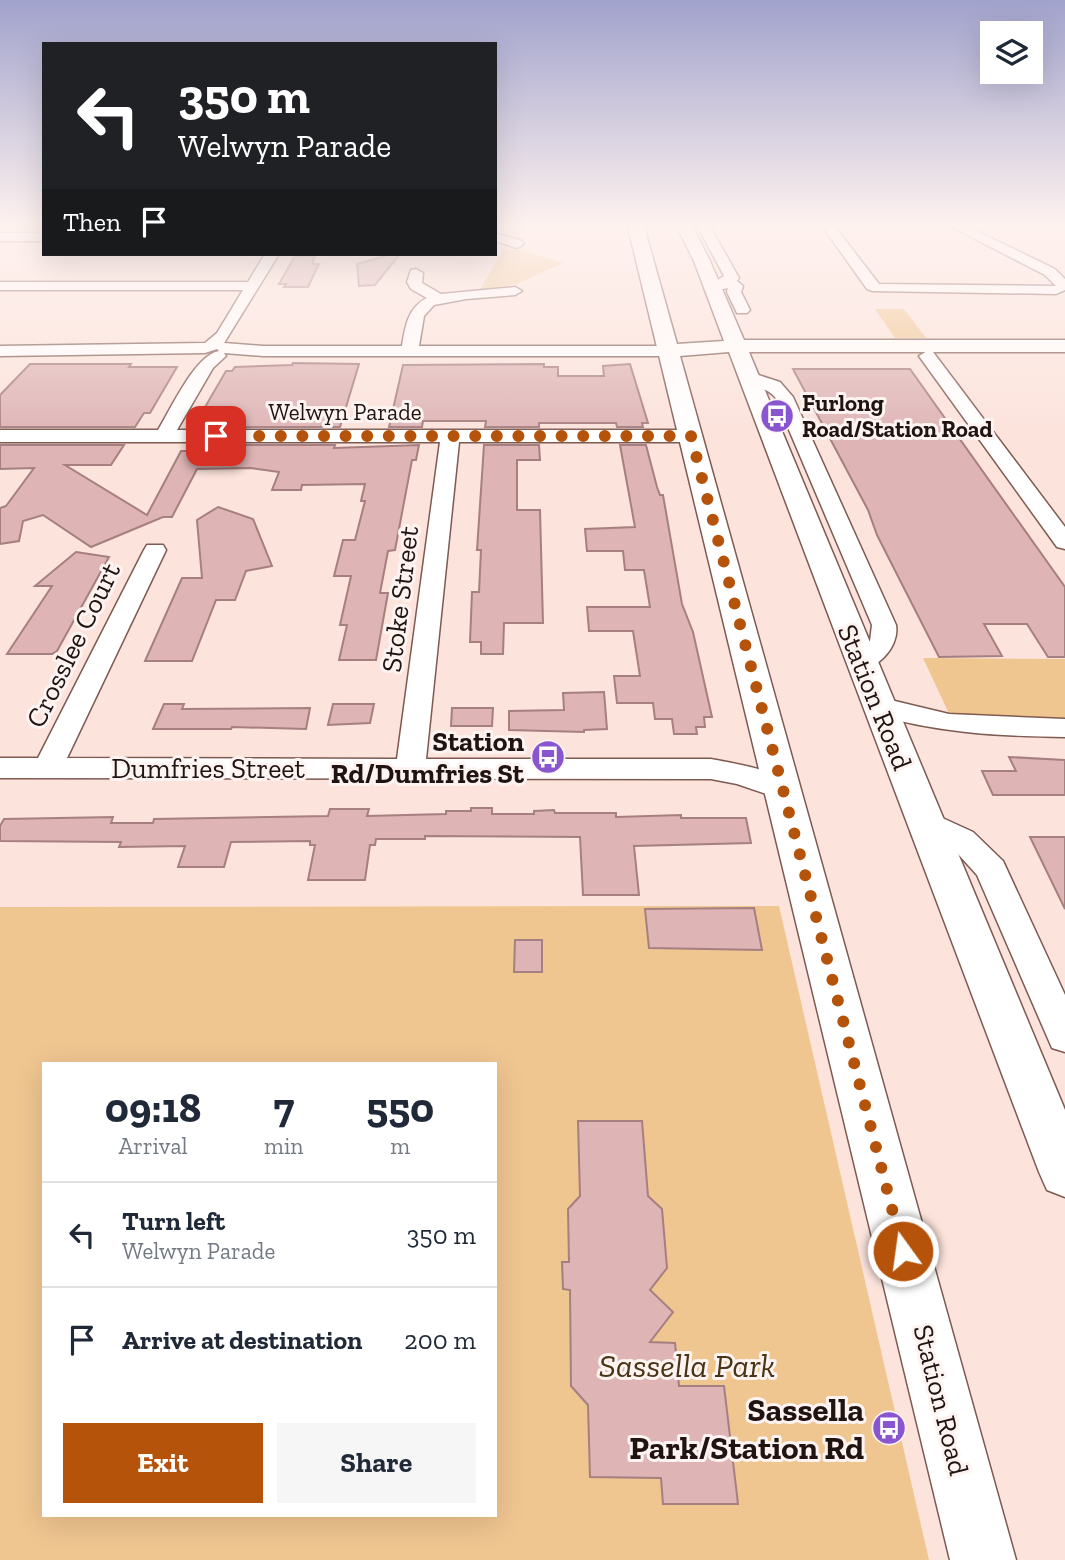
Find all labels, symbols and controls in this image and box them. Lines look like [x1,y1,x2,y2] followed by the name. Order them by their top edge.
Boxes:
[980,21,1043,84] map controls
[980,21,1043,84] button: layers
[178,67,310,126] text: 350 m
[63,70,154,161] icon: left
[178,127,391,165] text: Welwyn Parade
[135,203,173,241] icon: arrive
[63,206,121,238] text: Then
[802,389,993,443] place label: Furlong Road/Station Road
[758,397,796,435] bus stop icon: Furlong Road/Station Road
[268,398,422,426] street label: Welwyn Parade
[186,406,246,466] pin
[197,417,235,455] icon: arrive
[375,523,425,674] street label: Stoke Street
[19,557,127,733] street label: Crosslee Court
[831,619,919,775] street label: Station Road
[331,725,525,790] place label: Station Rd/Dumfries St
[529,738,567,776] bus stop icon: Station Rd/Dumfries St
[111,752,305,785] street label: Dumfries Street
[105,1082,201,1133] text: 09:18
[273,1082,294,1133] text: 7
[366,1082,434,1133] text: 550
[118,1132,188,1160] text: Arrival
[264,1132,304,1160] text: min
[390,1132,410,1160] text: m
[122,1205,225,1237] text: Turn left
[866,1214,940,1288] position arrow
[63,1216,101,1254] icon: left
[407,1219,476,1251] text: 350 m
[122,1237,275,1265] text: Welwyn Parade
[63,1321,101,1359] icon: arrive
[906,1321,976,1479] street label: Station Road
[122,1324,362,1356] text: Arrive at destination
[404,1324,476,1356] text: 200 m
[599,1346,775,1385] park label: Sassella Park
[629,1390,864,1467] place label: Sassella Park/Station Rd
[870,1409,908,1447] bus stop icon: Sassella Park/Station Rd
[63,1423,263,1503] button: Exit
[277,1423,476,1503] button: Share

